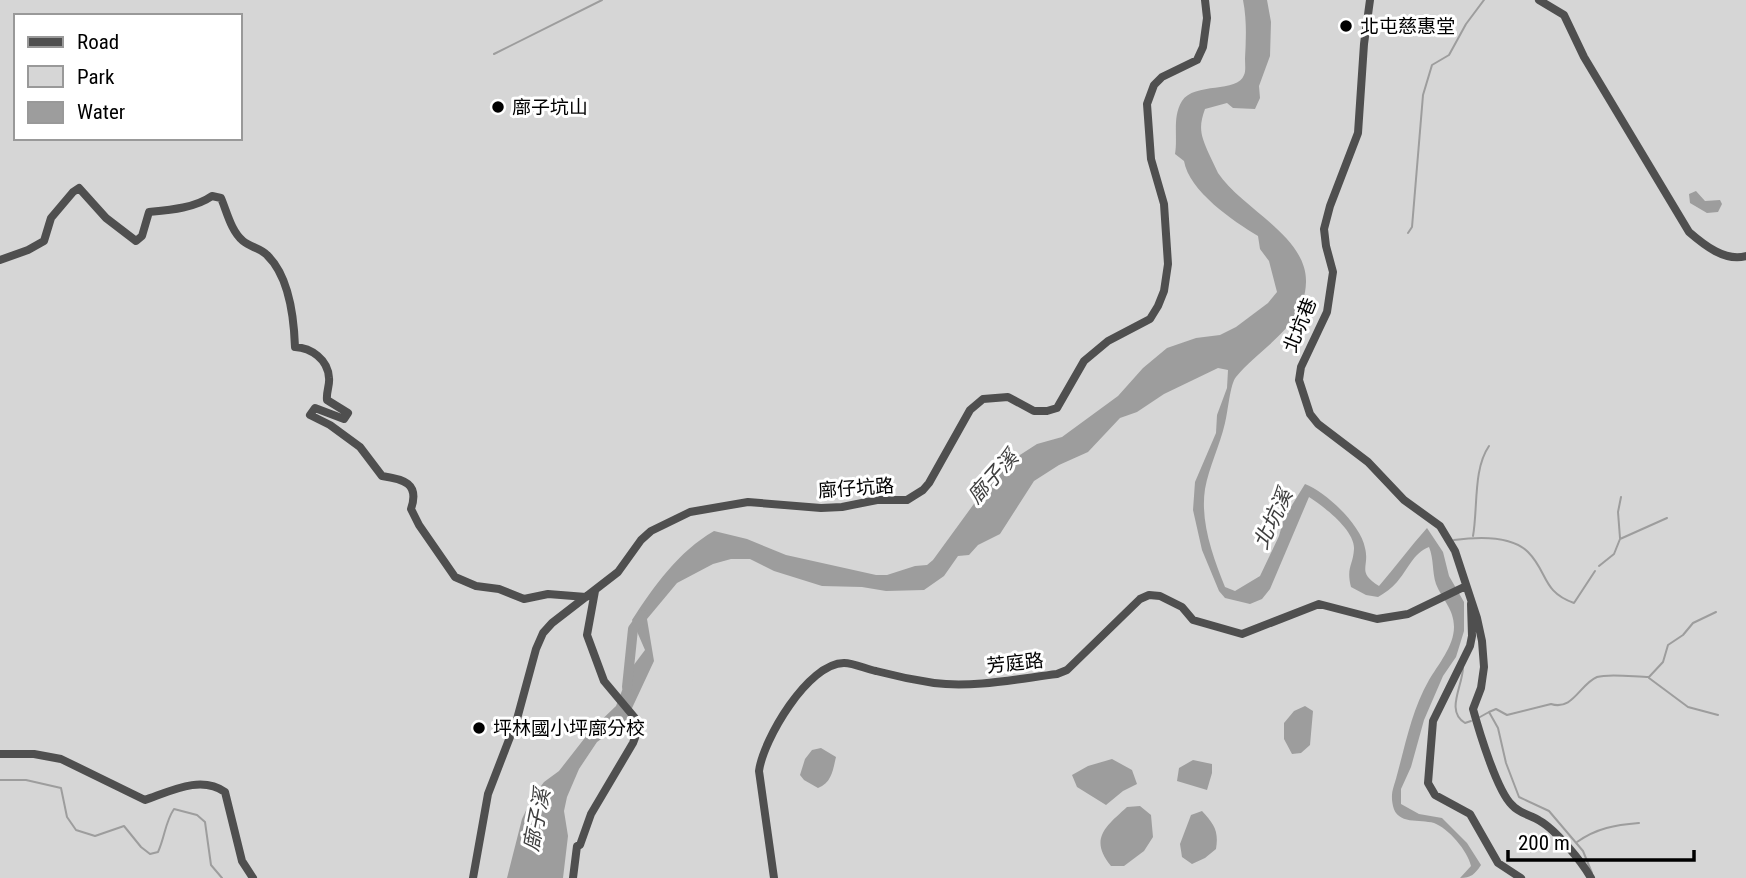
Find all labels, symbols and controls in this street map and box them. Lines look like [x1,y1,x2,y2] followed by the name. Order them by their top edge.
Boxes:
[14,14,242,140] legend
[1360,15,1455,38] place label: 北屯慈惠堂
[1338,18,1354,34] marker: 北屯慈惠堂
[77,30,119,54] text: Road
[77,65,115,89] text: Park
[512,96,588,119] place label: 廍子坑山
[490,99,506,115] marker: 廍子坑山
[77,100,125,124] text: Water
[1279,294,1321,356] street label: 北坑巷
[963,443,1025,508] water label: 廍子溪
[817,474,895,502] street label: 廍仔坑路
[1249,483,1298,553] water label: 北坑溪
[985,649,1045,677] street label: 芳庭路
[493,717,645,740] place label: 坪林國小坪廍分校
[471,720,487,736] marker: 坪林國小坪廍分校
[519,784,555,853] water label: 廍子溪
[1508,818,1694,862] scale bar
[1518,831,1570,855] text: 200 m

